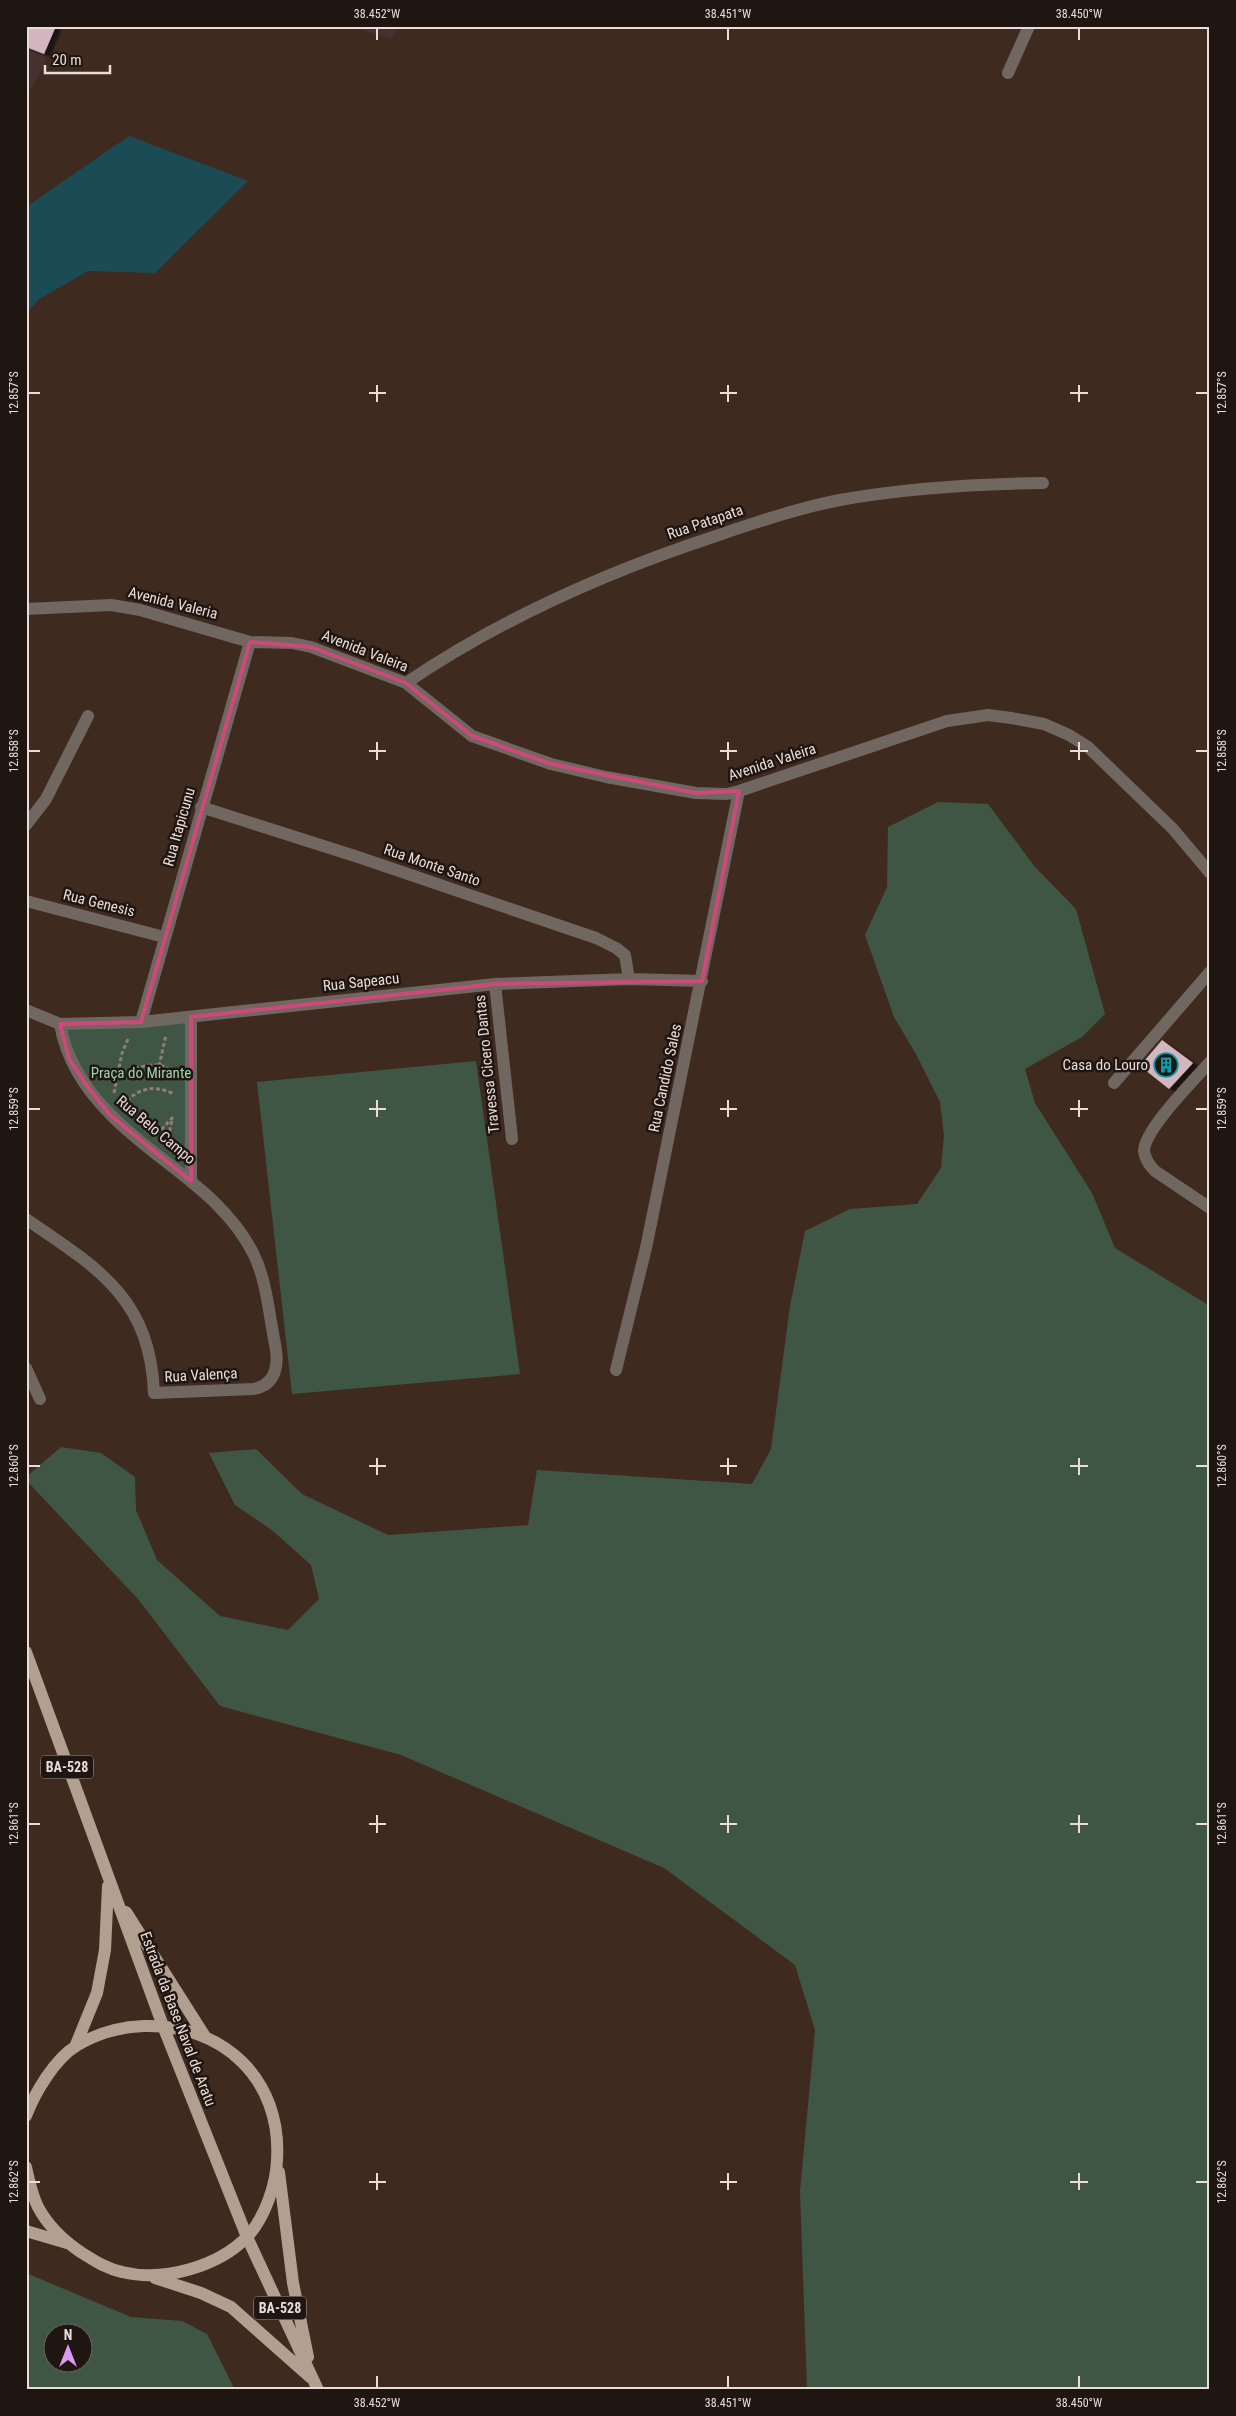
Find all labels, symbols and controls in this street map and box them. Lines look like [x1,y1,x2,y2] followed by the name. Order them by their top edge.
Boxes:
[354,7,400,21] text: 38.452°W
[705,7,751,21] text: 38.451°W
[1056,7,1102,21] text: 38.450°W
[45,42,110,74] scale bar
[52,51,82,69] text: 20 m
[7,371,21,415] text: 12.857°S
[1215,371,1229,415] text: 12.857°S
[665,501,745,543] street label: Rua Patapata
[127,583,219,623] street label: Avenida Valeria
[319,626,411,676] street label: Avenida Valeira
[7,729,21,773] text: 12.858°S
[1215,729,1229,773] text: 12.858°S
[726,739,818,785] street label: Avenida Valeira
[159,786,199,868] street label: Rua Itapicunu
[381,840,483,890] street label: Rua Monte Santo
[61,885,137,921] street label: Rua Genesis
[322,969,400,995] street label: Rua Sapeacu
[471,994,503,1134] street label: Travessa Cicero Dantas
[645,1022,685,1134] street label: Rua Candido Sales
[1153,1052,1179,1078] building icon: Casa do Louro
[1063,1056,1148,1074] place label: Casa do Louro
[91,1064,191,1082] park label: Praça do Mirante
[7,1087,21,1131] text: 12.859°S
[1215,1087,1229,1131] text: 12.859°S
[113,1092,199,1168] street label: Rua Belo Campo
[164,1364,238,1386] street label: Rua Valença
[7,1444,21,1488] text: 12.860°S
[1215,1444,1229,1488] text: 12.860°S
[41,1755,93,1778] road number: BA-528
[7,1802,21,1846] text: 12.861°S
[1215,1802,1229,1846] text: 12.861°S
[136,1929,220,2109] street label: Estrada da Base Naval de Aratu
[7,2160,21,2204] text: 12.862°S
[1215,2160,1229,2204] text: 12.862°S
[254,2296,306,2320] road number: BA-528
[42,2324,92,2374] north arrow
[64,2327,72,2343] text: N
[354,2396,400,2410] text: 38.452°W
[705,2396,751,2410] text: 38.451°W
[1056,2396,1102,2410] text: 38.450°W

